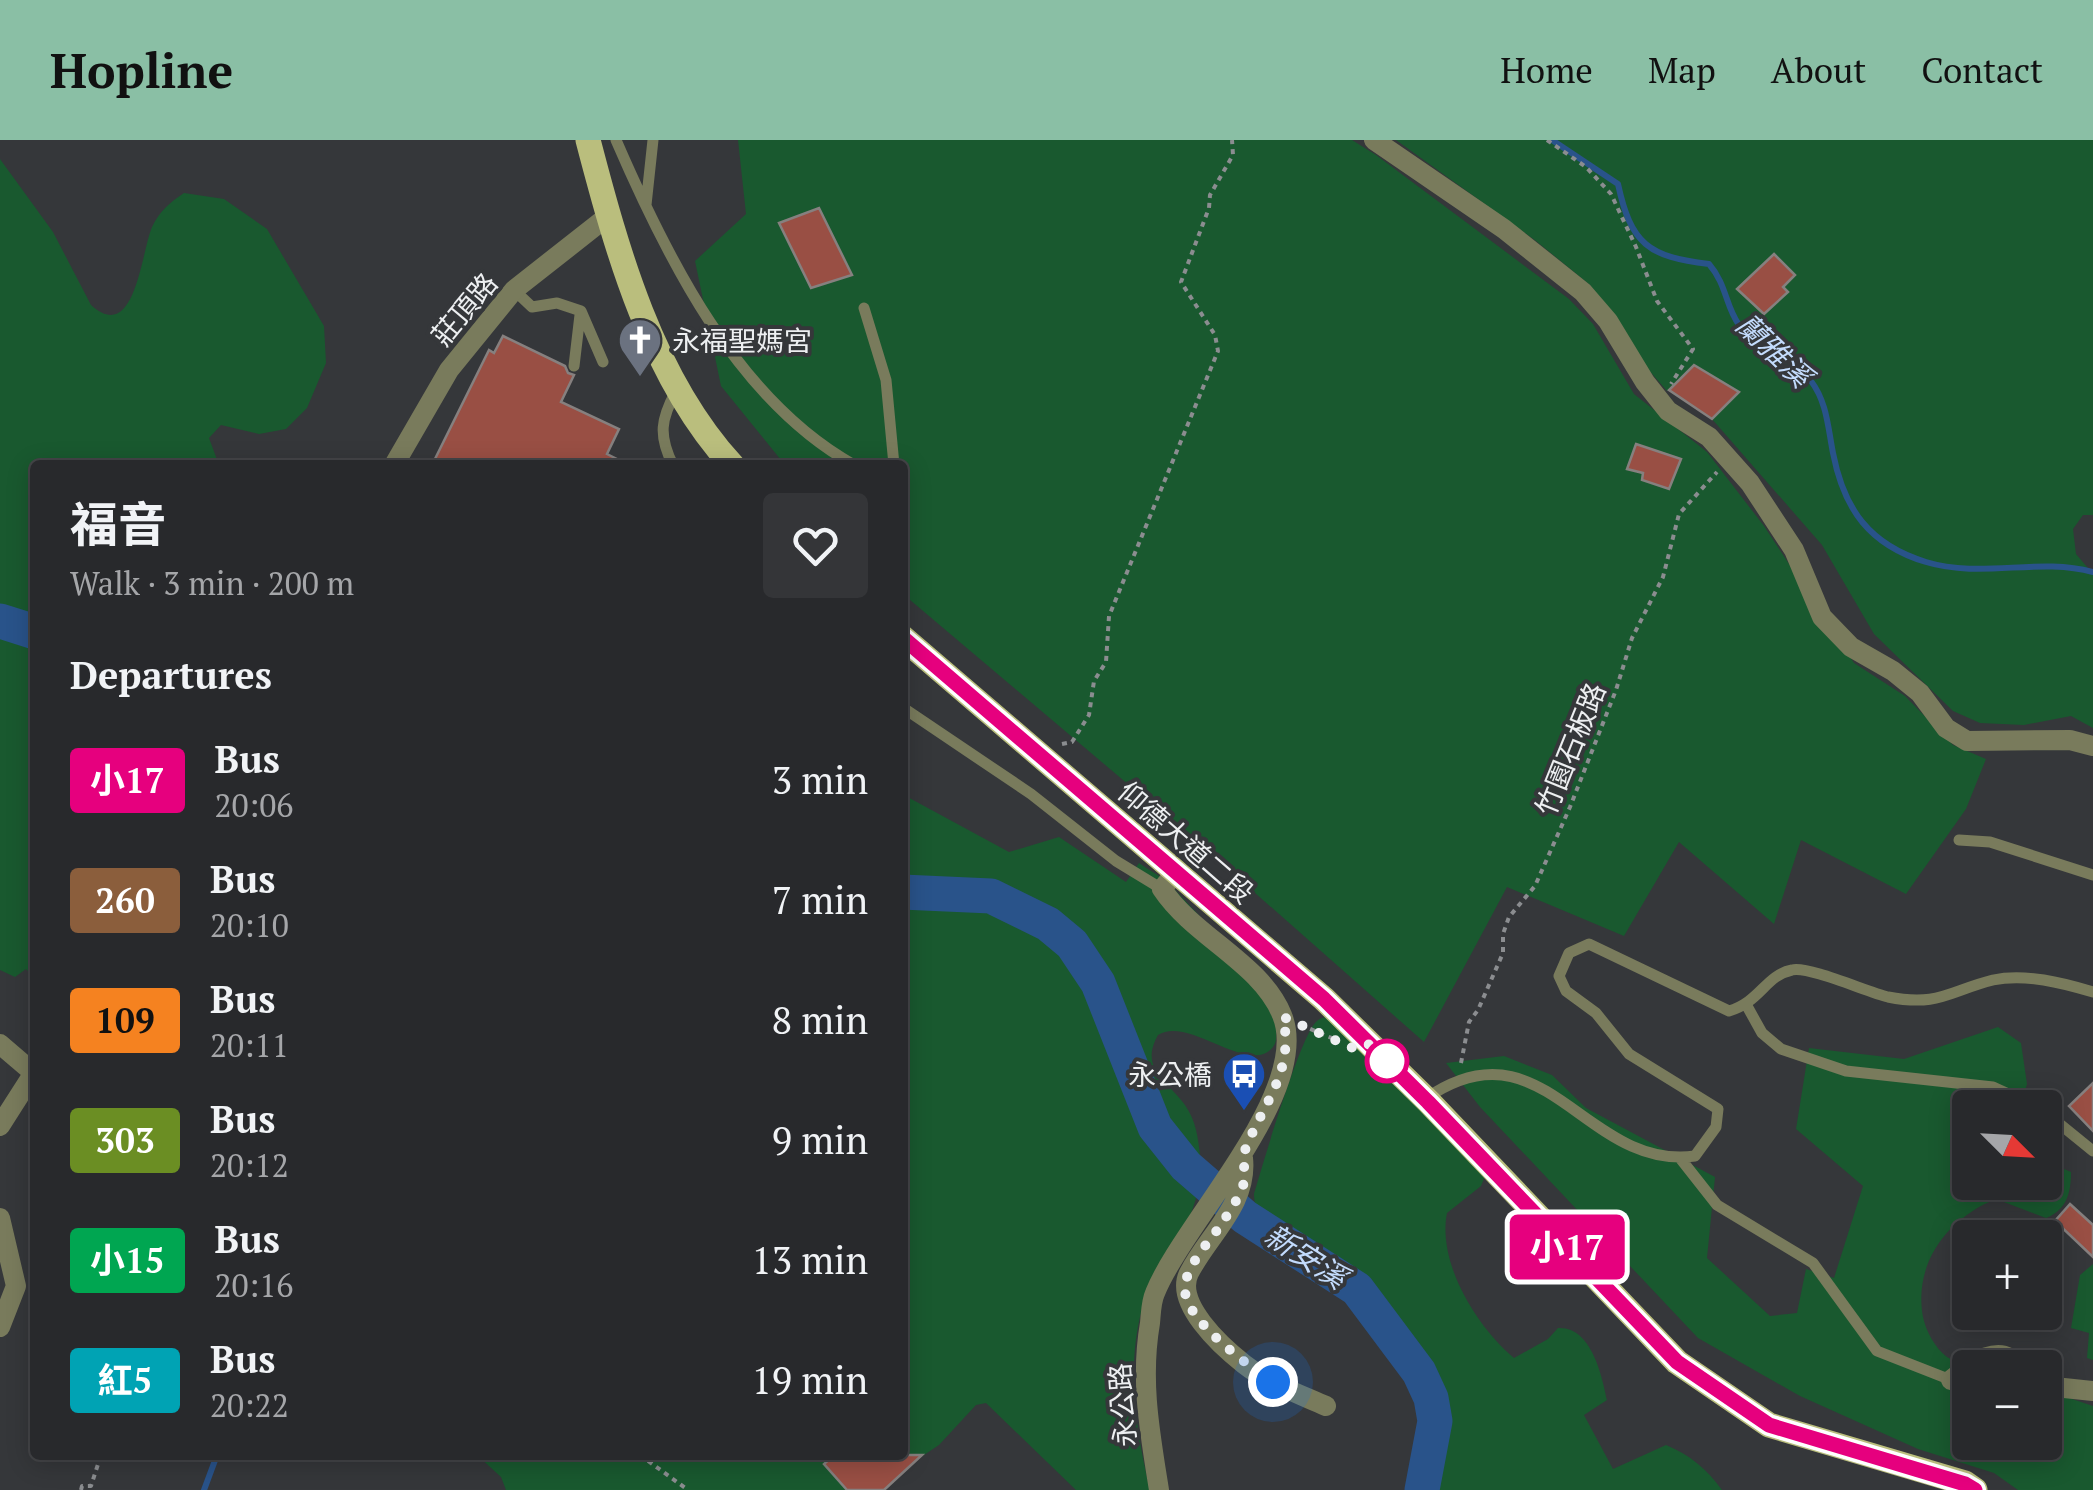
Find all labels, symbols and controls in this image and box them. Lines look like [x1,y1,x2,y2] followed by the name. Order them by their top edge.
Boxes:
[50,38,233,102] text: Hopline
[1500,47,1593,93] text: Home
[1648,47,1716,93] text: Map
[1771,47,1866,93] text: About
[1921,47,2043,93] text: Contact
[423,265,505,353] street label: 莊頂路
[1728,304,1823,398] water label: 蘭雅溪
[617,317,663,378] church icon: 永福聖媽宮
[672,322,812,359] place label: 永福聖媽宮
[70,492,166,556] text: 福音
[763,493,868,598] button: heart
[70,562,354,604] text: Walk · 3 min · 200 m
[70,650,272,700] text: Departures
[1527,677,1613,821] street label: 竹園石板路
[215,734,280,784] text: Bus
[772,755,868,805] text: 3 min
[90,757,165,803] text: 小17
[1110,773,1262,911] street label: 仰德大道二段
[215,784,293,826] text: 20:06
[210,854,275,904] text: Bus
[772,875,868,925] text: 7 min
[95,877,155,923] text: 260
[210,904,289,946] text: 20:10
[210,974,275,1024] text: Bus
[772,995,868,1045] text: 8 min
[95,997,155,1043] text: 109
[210,1024,289,1066] text: 20:11
[1366,1040,1408,1082] unlabelled marker
[1221,1051,1267,1112] bus stop icon: 永公橋
[1128,1056,1212,1093] place label: 永公橋
[1952,1090,2062,1200] north arrow
[1952,1090,2062,1460] map controls
[210,1094,275,1144] text: Bus
[772,1115,868,1165] text: 9 min
[95,1117,155,1163] text: 303
[210,1144,289,1186] text: 20:12
[215,1214,280,1264] text: Bus
[1510,1214,1624,1280] line badge: 小17
[1257,1215,1358,1299] water label: 新安溪
[1952,1220,2062,1330] button: +
[1530,1224,1604,1270] text: 小17
[751,1235,868,1285] text: 13 min
[90,1237,165,1283] text: 小15
[215,1264,293,1306] text: 20:16
[210,1334,275,1384] text: Bus
[1952,1350,2062,1460] button: −
[751,1355,868,1405] text: 19 min
[98,1357,152,1403] text: 紅5
[1248,1357,1298,1407] your location
[1101,1362,1143,1448] street label: 永公路
[210,1384,289,1426] text: 20:22

